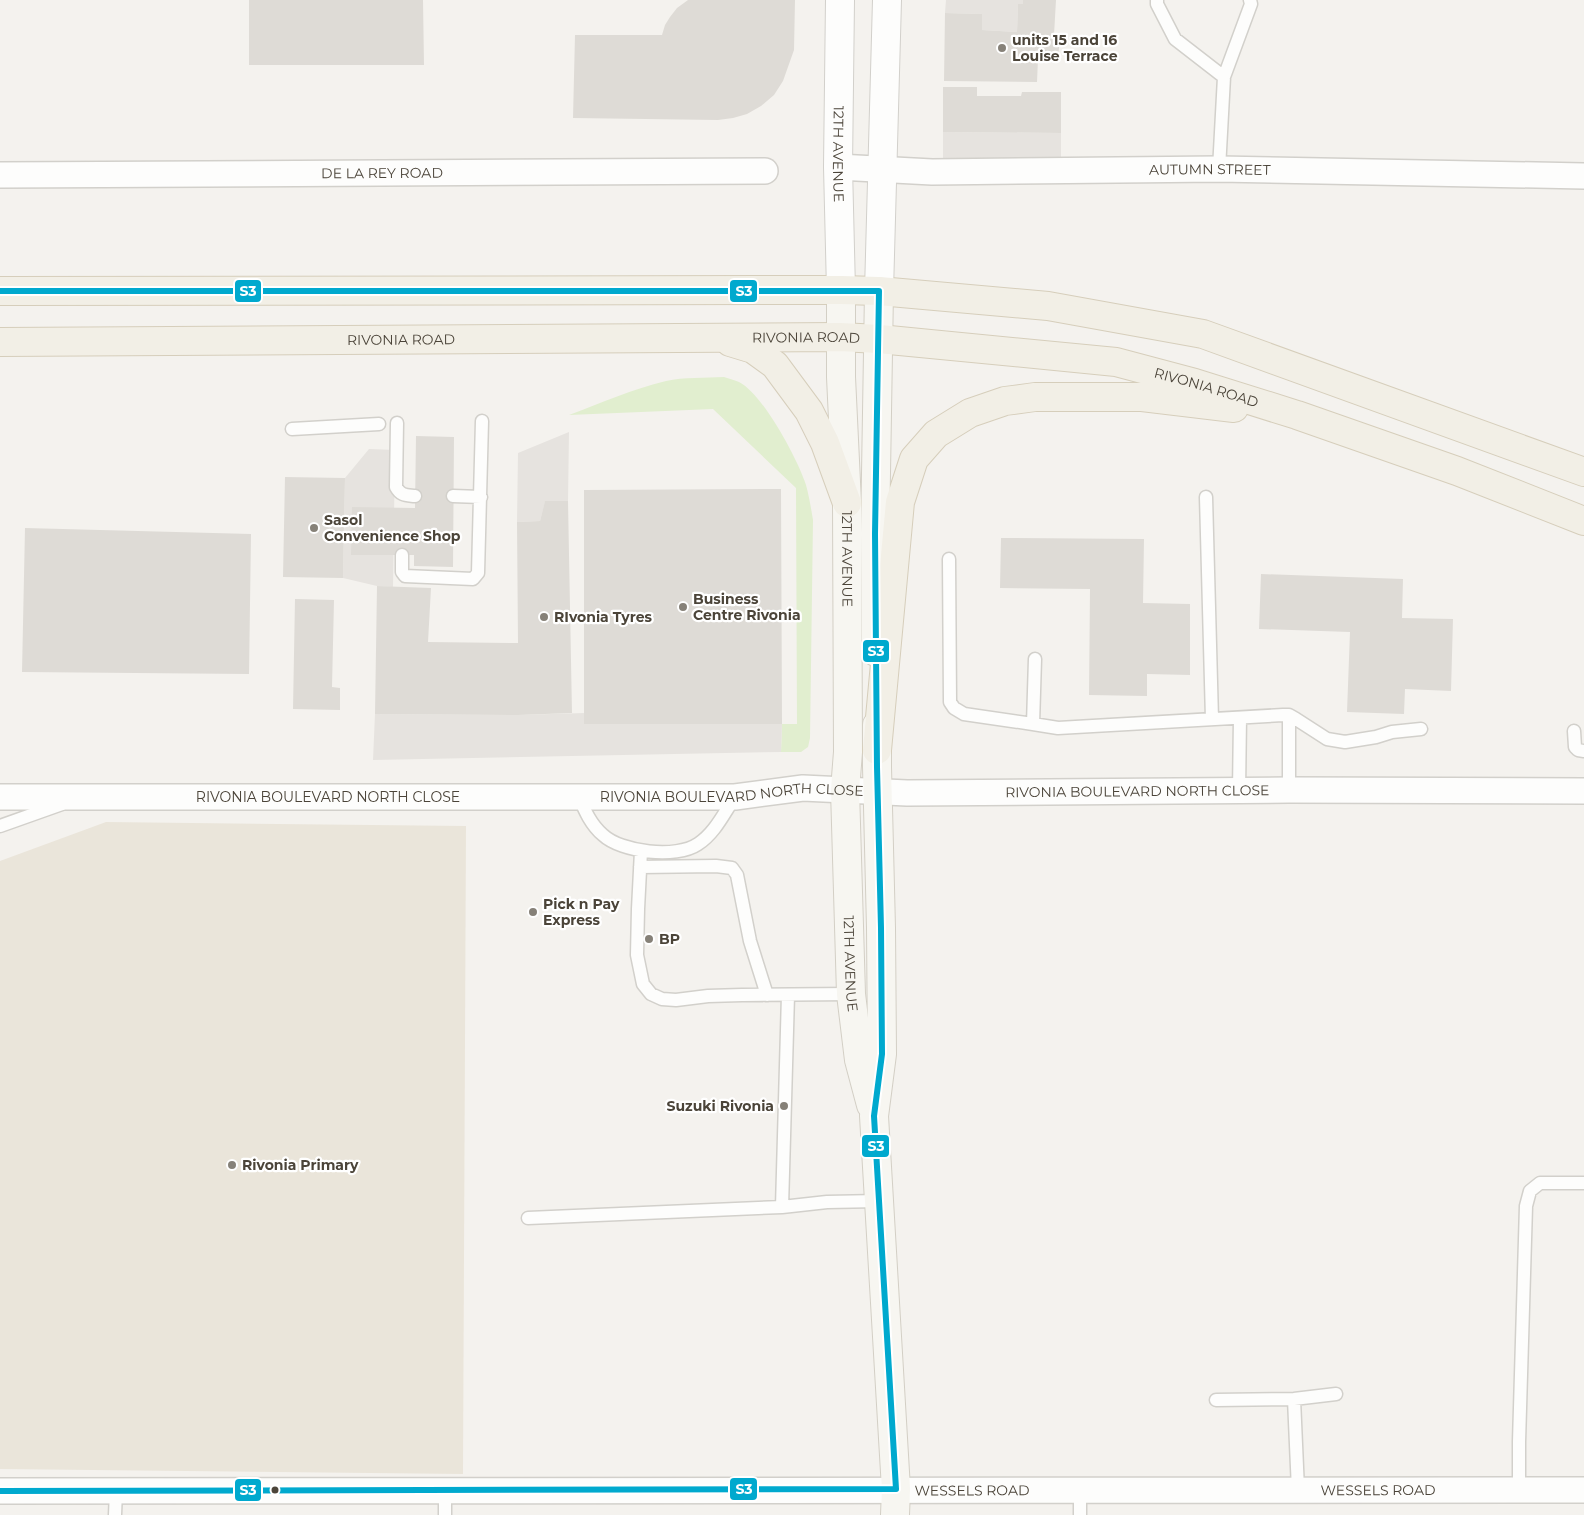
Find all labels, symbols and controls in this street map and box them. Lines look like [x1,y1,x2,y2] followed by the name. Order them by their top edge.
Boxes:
[1012,31,1118,65] place label: units 15 and 16 Louise Terrace
[996,42,1008,54] marker: units 15 and 16 Louise Terrace
[829,106,848,202] street label: 12TH AVENUE
[1149,160,1271,179] street label: AUTUMN STREET
[321,164,443,182] street label: DE LA REY ROAD
[234,279,262,303] line badge: S3
[729,279,758,303] line badge: S3
[239,282,257,300] text: S3
[735,282,753,300] text: S3
[752,328,860,347] street label: RIVONIA ROAD
[347,330,455,349] street label: RIVONIA ROAD
[1152,364,1261,411] street label: RIVONIA ROAD
[324,511,461,545] place label: Sasol Convenience Shop
[838,511,856,607] street label: 12TH AVENUE
[308,522,320,534] marker: Sasol Convenience Shop
[693,590,801,624] place label: Business Centre Rivonia
[677,601,689,613] marker: Business Centre Rivonia
[554,608,652,626] place label: RIvonia Tyres
[538,611,550,623] marker: RIvonia Tyres
[862,639,890,663] line badge: S3
[867,642,885,660] text: S3
[600,779,864,806] street label: RIVONIA BOULEVARD NORTH CLOSE
[1005,781,1270,801] street label: RIVONIA BOULEVARD NORTH CLOSE
[196,788,460,806] street label: RIVONIA BOULEVARD NORTH CLOSE
[543,895,620,929] place label: Pick n Pay Express
[527,906,539,918] marker: Pick n Pay Express
[840,915,862,1013] street label: 12TH AVENUE
[659,930,680,948] place label: BP
[643,933,655,945] marker: BP
[667,1097,774,1115] place label: Suzuki Rivonia
[778,1100,790,1112] marker: Suzuki Rivonia
[861,1134,890,1158] line badge: S3
[867,1137,885,1155] text: S3
[242,1156,359,1174] place label: Rivonia Primary
[226,1159,238,1171] marker: Rivonia Primary
[729,1477,758,1501] line badge: S3
[234,1478,262,1502] line badge: S3
[735,1480,753,1498] text: S3
[239,1481,257,1499] text: S3
[914,1481,1030,1499] street label: WESSELS ROAD
[1320,1481,1436,1499] street label: WESSELS ROAD
[270,1485,280,1495] unlabelled marker

